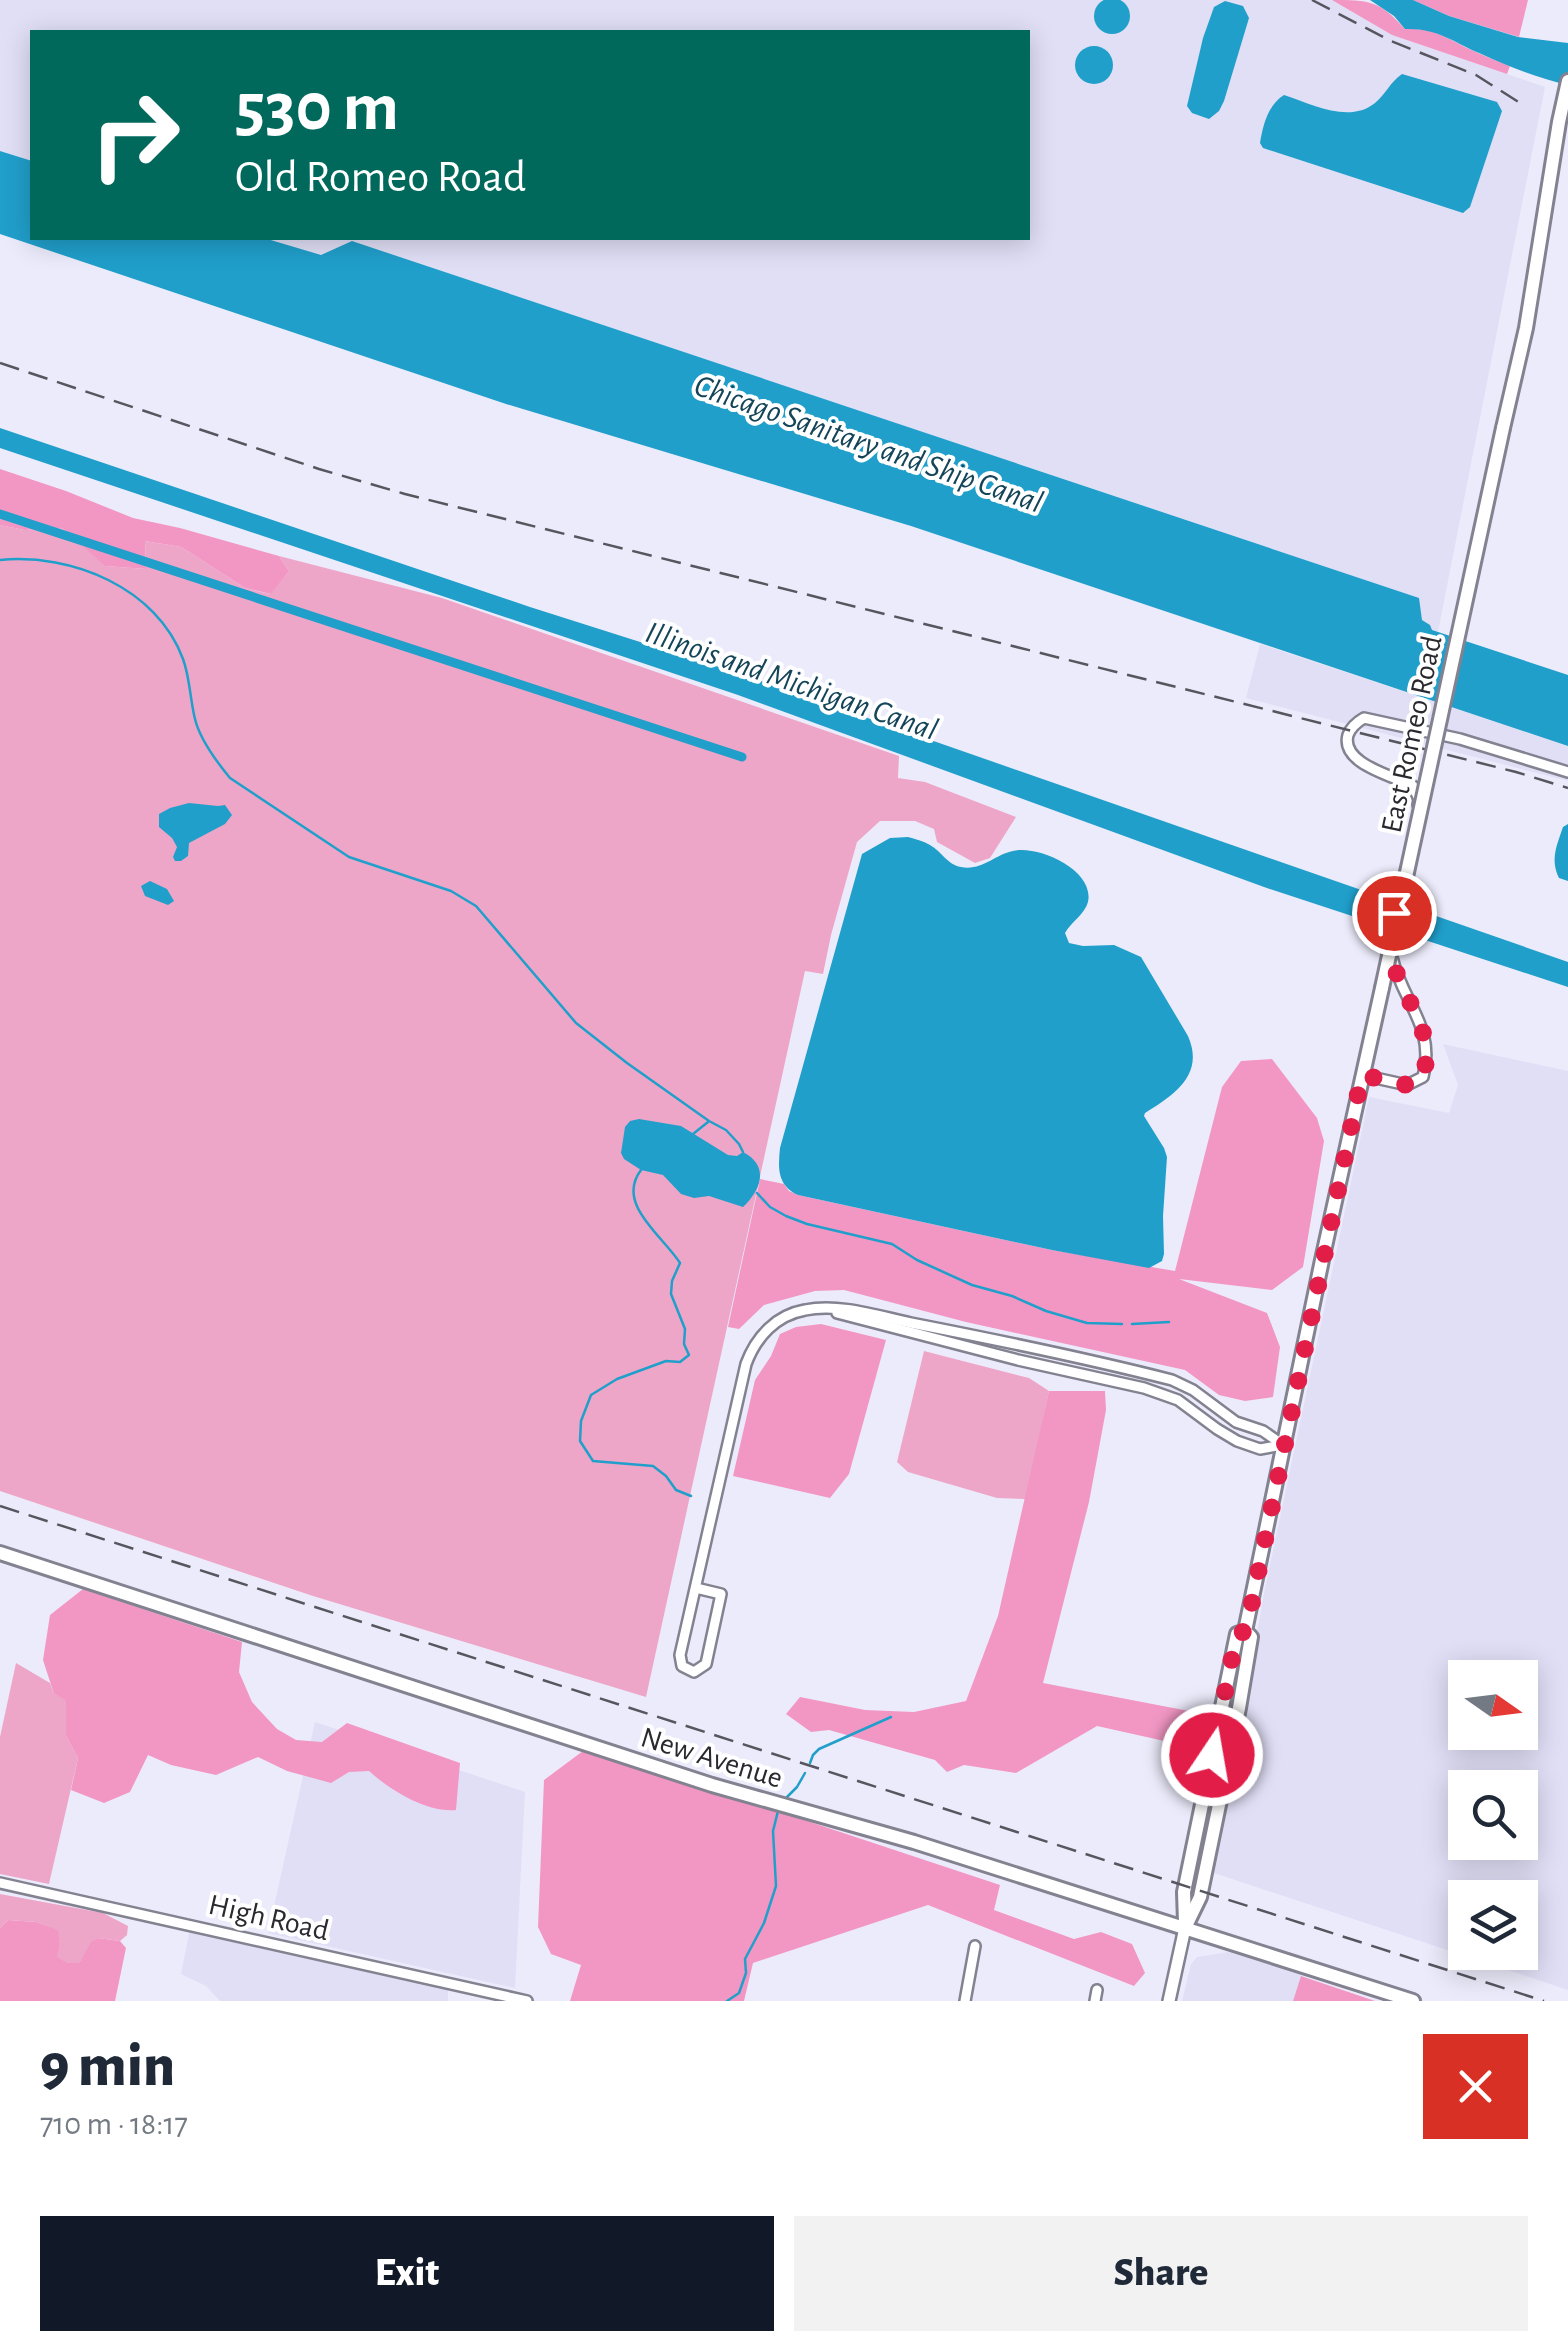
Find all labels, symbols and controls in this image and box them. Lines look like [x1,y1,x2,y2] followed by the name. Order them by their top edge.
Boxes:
[70,70,200,200] icon: right
[235,73,399,143] text: 530 m
[235,155,526,200] text: Old Romeo Road
[690,369,1047,520] water label: Chicago Sanitary and Ship Canal
[642,616,942,746] water label: Illinois and Michigan Canal
[1376,633,1447,835] street label: East Romeo Road
[1352,871,1437,956] pin
[1367,886,1422,941] icon: arrive
[1448,1660,1538,1750] north arrow
[1448,1660,1538,1970] map controls
[1160,1703,1264,1807] position arrow
[637,1722,786,1794] street label: New Avenue
[1448,1770,1538,1860] button: search
[1448,1880,1538,1970] button: layers
[206,1890,332,1946] street label: High Road
[1423,2034,1528,2139] button: close
[40,2037,175,2097] text: 9 min
[40,2108,188,2140] text: 710 m · 18:17
[40,2216,774,2331] button: Exit
[794,2216,1528,2331] button: Share

